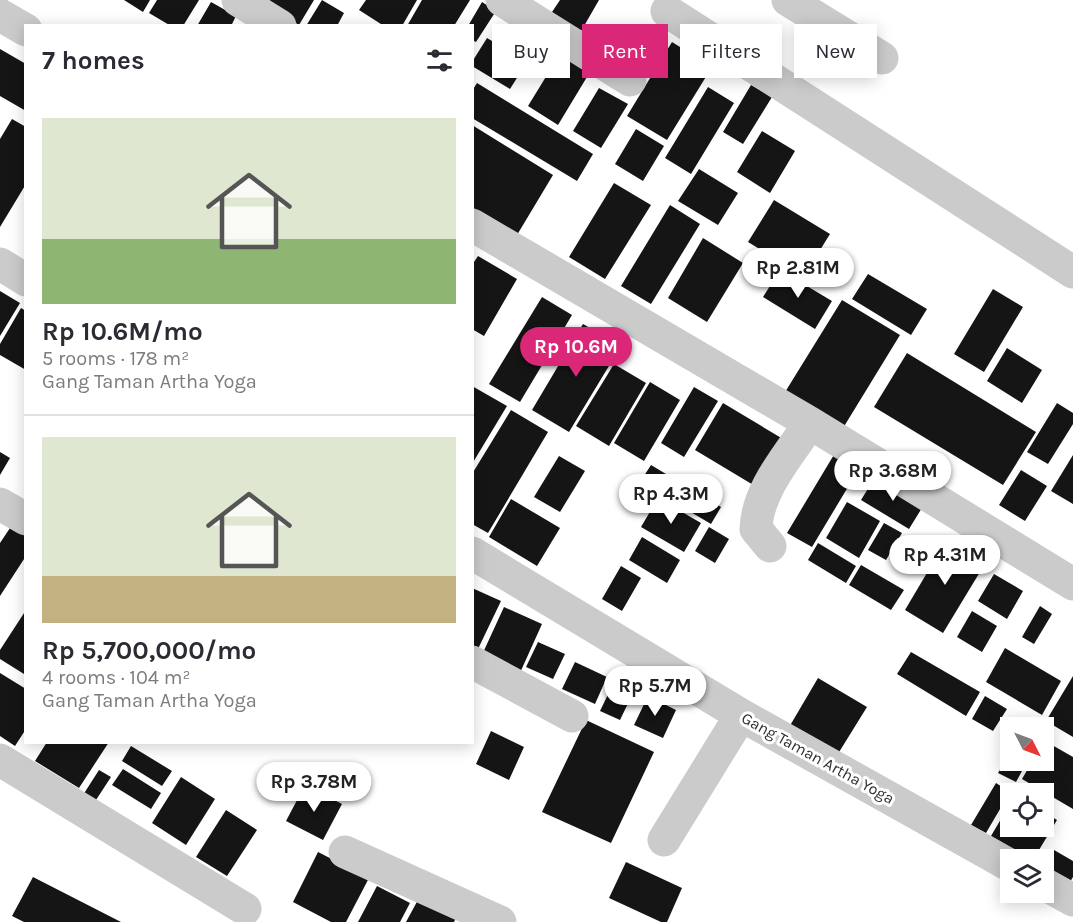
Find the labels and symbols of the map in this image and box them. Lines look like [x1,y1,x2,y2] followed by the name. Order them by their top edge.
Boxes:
[736,248,860,299] pin: Rp 2.81M
[514,327,638,378] pin: Rp 10.6M
[831,451,955,502] pin: Rp 3.68M
[616,474,726,525] pin: Rp 4.3M
[883,535,1007,586] pin: Rp 4.31M
[600,666,710,717] pin: Rp 5.7M
[738,708,898,808] street label: Gang Taman Artha Yoga
[1000,717,1054,771] north arrow
[252,762,376,813] pin: Rp 3.78M

